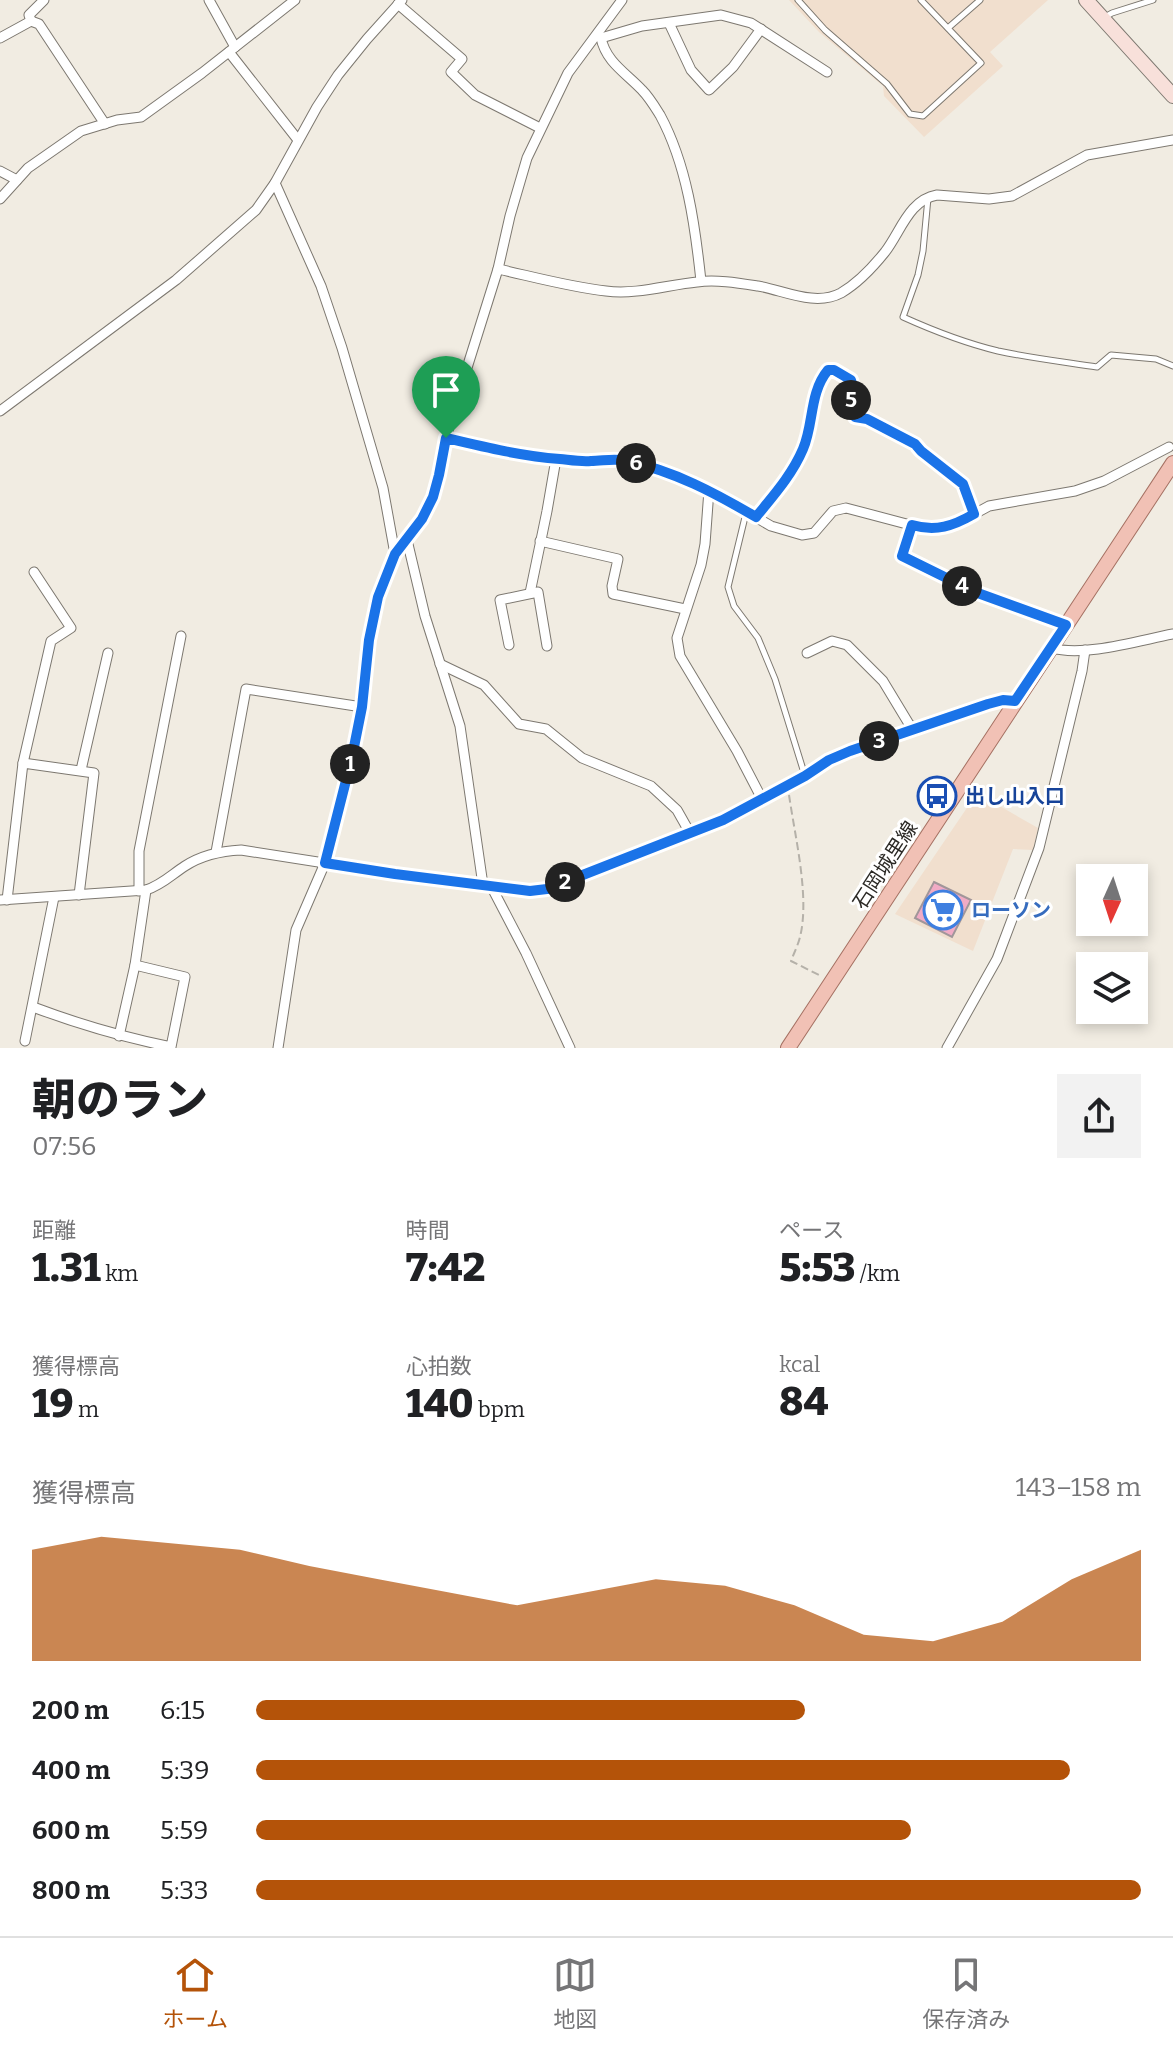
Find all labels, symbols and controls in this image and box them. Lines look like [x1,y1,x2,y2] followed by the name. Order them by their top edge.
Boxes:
[412,356,480,438] pin
[424,368,468,412] icon: arrive
[831,380,871,420] pin: 5
[845,386,857,413] text: 5
[616,443,656,483] pin: 6
[629,449,643,476] text: 6
[942,566,982,606] pin: 4
[955,572,969,599] text: 4
[859,721,899,761] pin: 3
[873,727,885,754] text: 3
[330,744,370,784] pin: 1
[345,750,355,777] text: 1
[916,775,958,817] bus stop icon: 出し山入口
[965,784,1065,808] place label: 出し山入口
[848,817,922,913] street label: 石岡城里線
[545,862,585,902] pin: 2
[1076,864,1148,936] north arrow
[1076,864,1148,1024] map controls
[559,868,571,895] text: 2
[922,889,964,931] supermarket icon: ローソン
[971,898,1051,922] place label: ローソン
[1076,952,1148,1024] button: layers
[32,1074,208,1127] text: 朝のラン
[1057,1074,1141,1158] button: share
[32,1131,96,1162] text: 07:56
[32,1217,76,1244] text: 距離
[406,1217,450,1244] text: 時間
[779,1217,844,1244] text: ペース
[32,1244,101,1292] text: 1.31
[406,1244,485,1292] text: 7:42
[779,1244,855,1292] text: 5:53
[101,1260,138,1287] text: km
[855,1260,900,1287] text: /km
[779,1351,820,1378] text: kcal
[32,1353,120,1380] text: 獲得標高
[406,1353,472,1380] text: 心拍数
[779,1378,828,1426] text: 84
[32,1380,73,1428] text: 19
[406,1380,474,1428] text: 140
[73,1396,99,1423] text: m
[474,1396,525,1423] text: bpm
[1015,1472,1141,1503] text: 143–158 m
[32,1478,136,1509] text: 獲得標高
[32,1695,109,1726] text: 200 m
[160,1695,205,1726] text: 6:15
[32,1755,110,1786] text: 400 m
[160,1755,209,1786] text: 5:39
[32,1815,110,1846] text: 600 m
[160,1815,208,1846] text: 5:59
[32,1875,110,1906] text: 800 m
[160,1875,209,1906] text: 5:33
[163,1953,228,2033] tab: ホーム
[553,1953,597,2033] tab: 地図
[922,1953,1010,2033] tab: 保存済み

